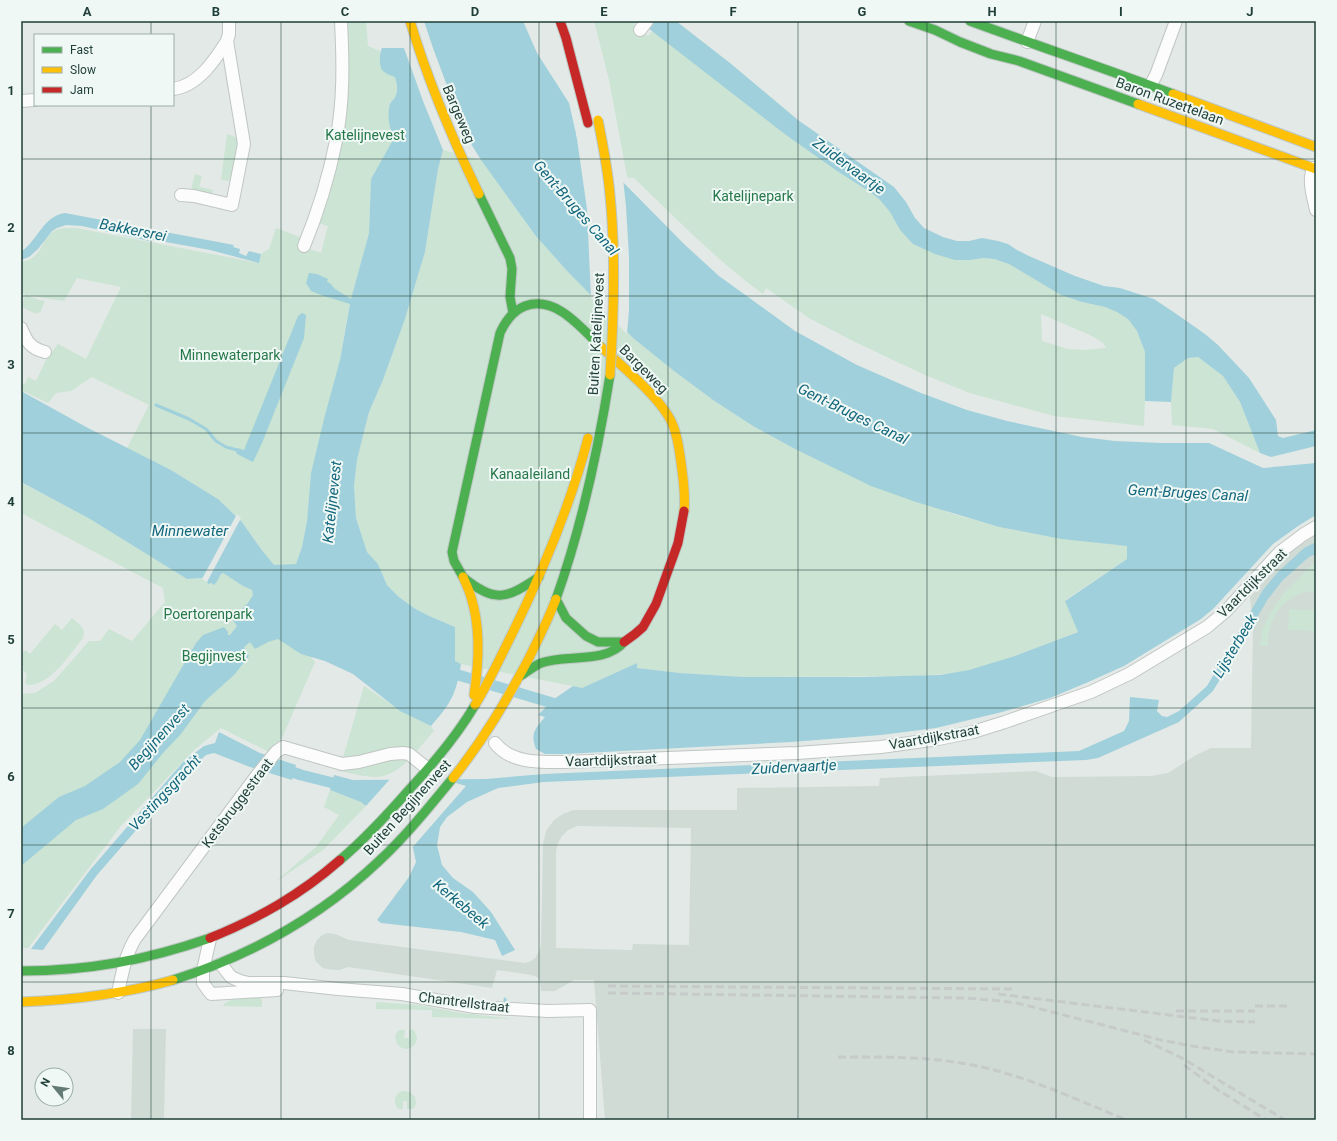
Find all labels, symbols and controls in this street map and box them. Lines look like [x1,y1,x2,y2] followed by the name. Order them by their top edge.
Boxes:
[83,4,92,19] text: A
[212,4,220,19] text: B
[341,4,350,19] text: C
[471,4,479,19] text: D
[600,4,608,19] text: E
[729,4,737,19] text: F
[858,4,867,19] text: G
[987,4,997,19] text: H
[1119,4,1123,19] text: I
[1246,4,1254,19] text: J
[34,34,174,106] legend
[70,43,93,57] text: Fast
[70,63,96,77] text: Slow
[1114,74,1226,128] street label: Baron Ruzettelaan
[440,82,478,146] street label: Bargeweg
[7,83,15,98] text: 1
[70,83,94,97] text: Jam
[325,127,405,143] park label: Katelijnevest
[808,133,889,198] water label: Zuidervaartje
[530,157,623,260] water label: Gent-Bruges Canal
[712,188,794,204] park label: Katelijnepark
[98,215,168,245] water label: Bakkersrei
[7,220,15,235] text: 2
[585,272,607,396] street label: Buiten Katelijnevest
[616,341,672,397] street label: Bargeweg
[180,347,281,363] park label: Minnewaterpark
[7,357,15,372] text: 3
[795,380,911,449] water label: Gent-Bruges Canal
[319,460,345,544] water label: Katelijnevest
[490,466,570,482] park label: Kanaaleiland
[1127,481,1249,505] water label: Gent-Bruges Canal
[7,494,15,509] text: 4
[152,522,229,540] water label: Minnewater
[1214,545,1290,621] street label: Vaartdijkstraat
[164,606,253,622] park label: Poertorenpark
[1209,611,1261,681] water label: Lijsterbeek
[7,632,15,647] text: 5
[182,648,247,664] park label: Begijnvest
[125,700,194,774] water label: Begijnenvest
[888,721,981,753] street label: Vaartdijkstraat
[565,750,657,770] street label: Vaartdijkstraat
[125,751,205,835] water label: Vestingsgracht
[198,755,276,851] street label: Ketsbruggestraat
[360,756,454,858] street label: Buiten Begijnenvest
[750,756,837,778] water label: Zuidervaartje
[7,769,15,784] text: 6
[429,875,493,933] water label: Kerkebeek
[7,906,15,921] text: 7
[418,988,511,1016] street label: Chantrellstraat
[7,1043,15,1058] text: 8
[34,1067,74,1107] north arrow
[38,1076,53,1089] text: N

